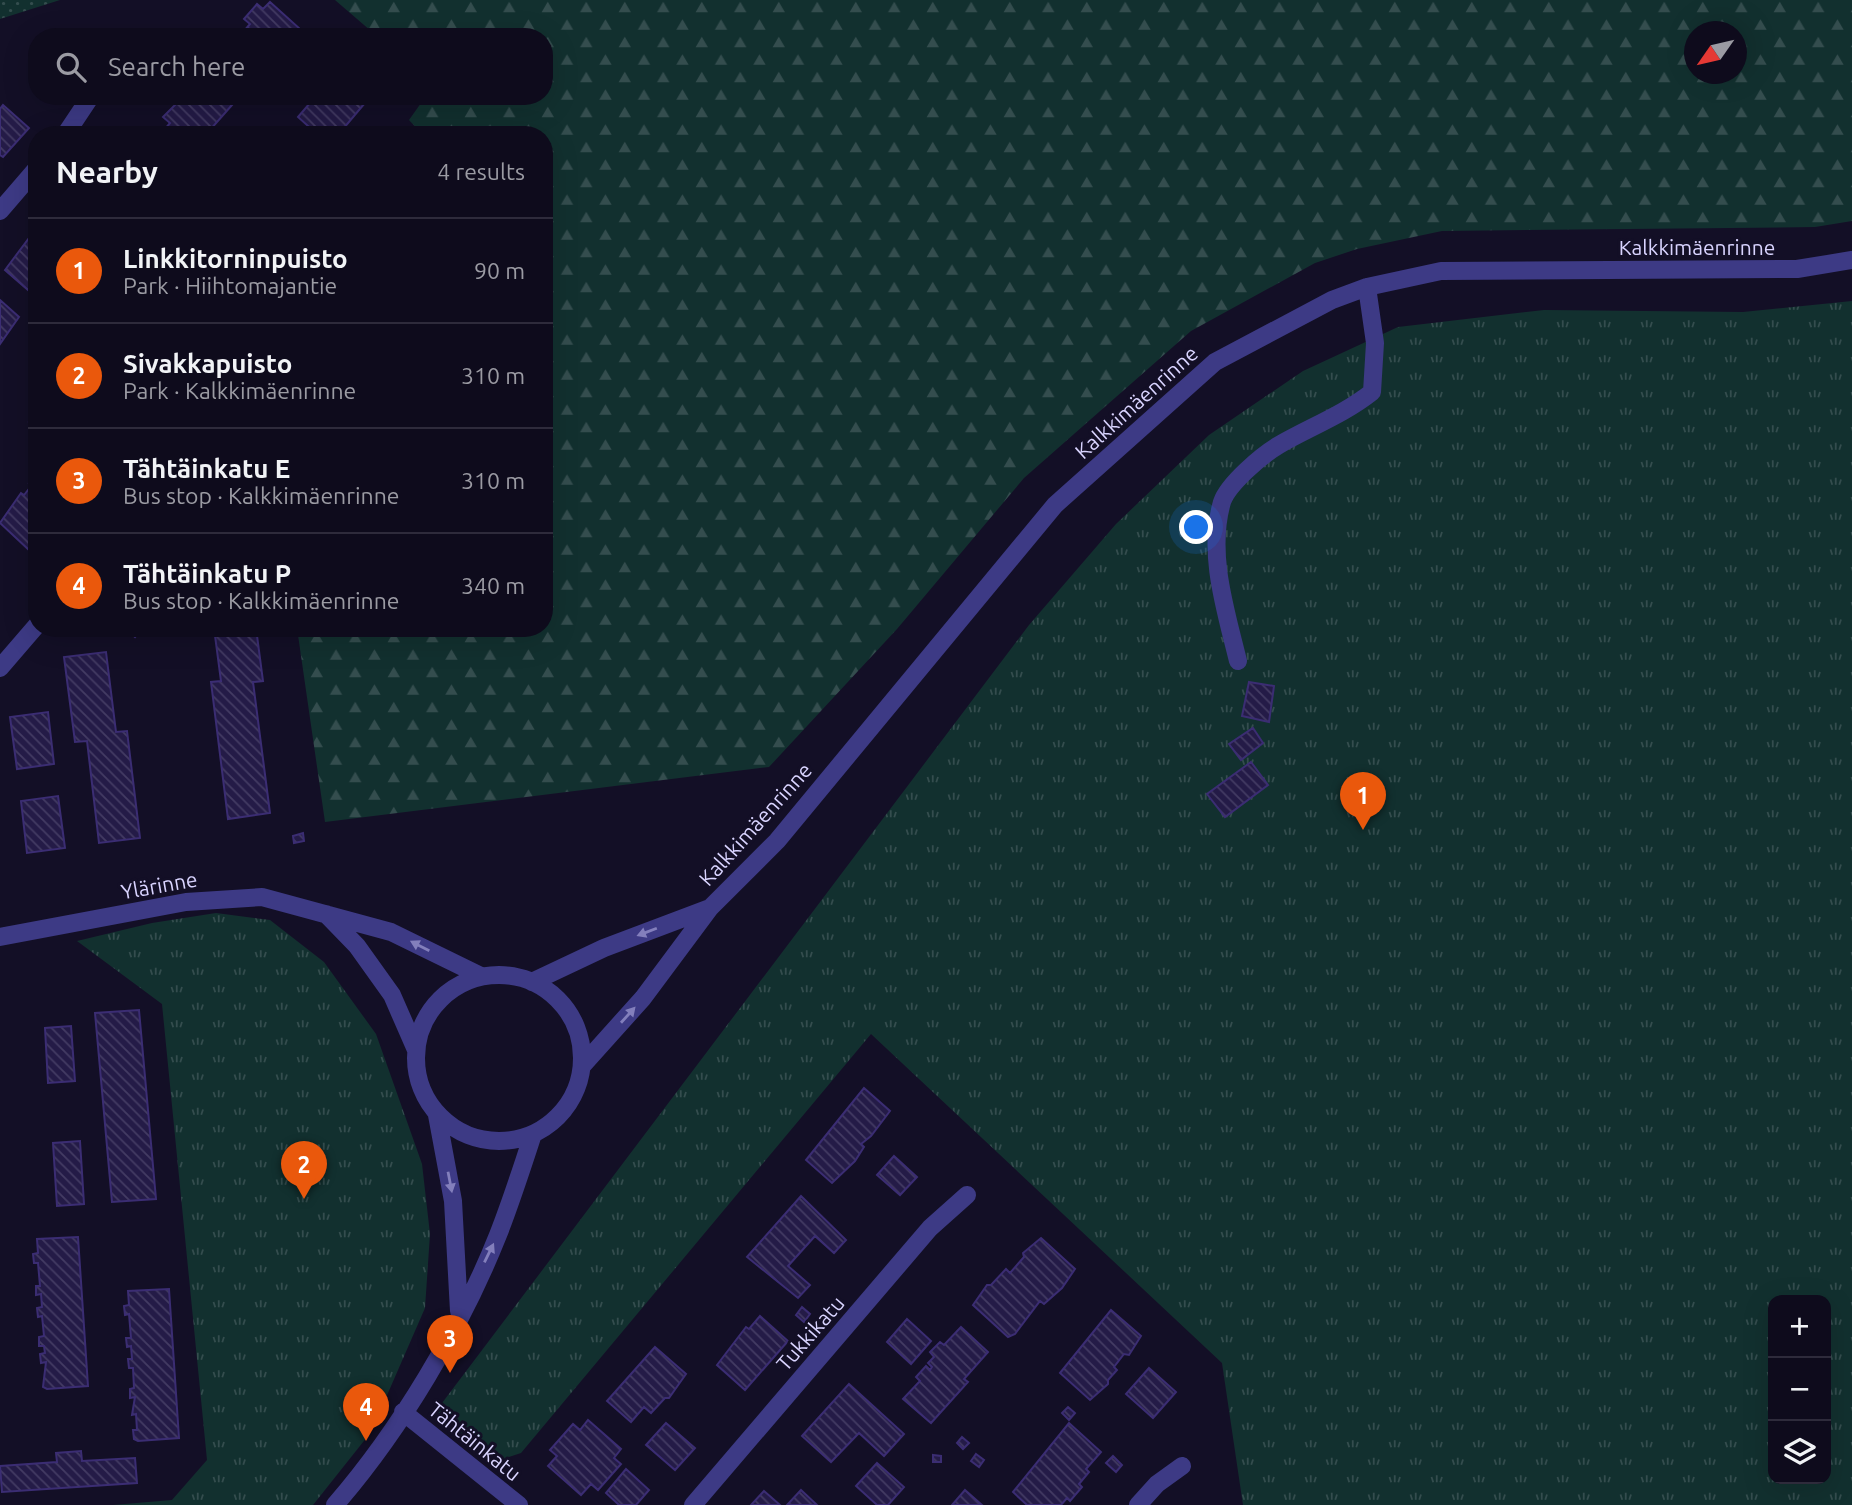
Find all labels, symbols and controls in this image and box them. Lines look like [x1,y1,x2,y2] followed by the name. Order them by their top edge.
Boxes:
[1684,21,1747,84] north arrow
[28,28,553,105] search box
[52,48,90,86] icon: search
[108,52,245,81] text: Search here
[56,155,158,189] text: Nearby
[437,159,525,184] text: 4 results
[1619,235,1775,259] street label: Kalkkimäenrinne
[123,244,348,273] text: Linkkitorninpuisto
[73,258,85,283] text: 1
[474,258,525,283] text: 90 m
[123,273,337,298] text: Park · Hiihtomajantie
[1070,341,1202,463] street label: Kalkkimäenrinne
[123,349,292,378] text: Sivakkapuisto
[73,363,85,388] text: 2
[461,363,525,388] text: 310 m
[123,378,356,403] text: Park · Kalkkimäenrinne
[123,454,290,483] text: Tähtäinkatu E
[73,468,85,493] text: 3
[461,468,525,493] text: 310 m
[123,483,399,508] text: Bus stop · Kalkkimäenrinne
[1179,510,1213,544] your location
[123,559,291,588] text: Tähtäinkatu P
[73,573,85,598] text: 4
[461,573,525,598] text: 340 m
[123,588,399,613] text: Bus stop · Kalkkimäenrinne
[694,758,816,890] street label: Kalkkimäenrinne
[1340,772,1386,830] pin: 1
[119,866,199,904] street label: Ylärinne
[636,927,657,938] one-way arrow
[410,940,430,951] one-way arrow
[620,1006,636,1024] one-way arrow
[281,1141,327,1199] pin: 2
[445,1171,456,1193] one-way arrow
[484,1243,495,1263] one-way arrow
[771,1291,849,1375] street label: Tukkikatu
[1768,1295,1831,1484] map controls
[1768,1295,1831,1358] button: +
[427,1315,473,1373] pin: 3
[1768,1358,1831,1421] button: −
[343,1383,389,1441] pin: 4
[424,1397,526,1485] street label: Tähtäinkatu
[1768,1421,1831,1484] button: layers

